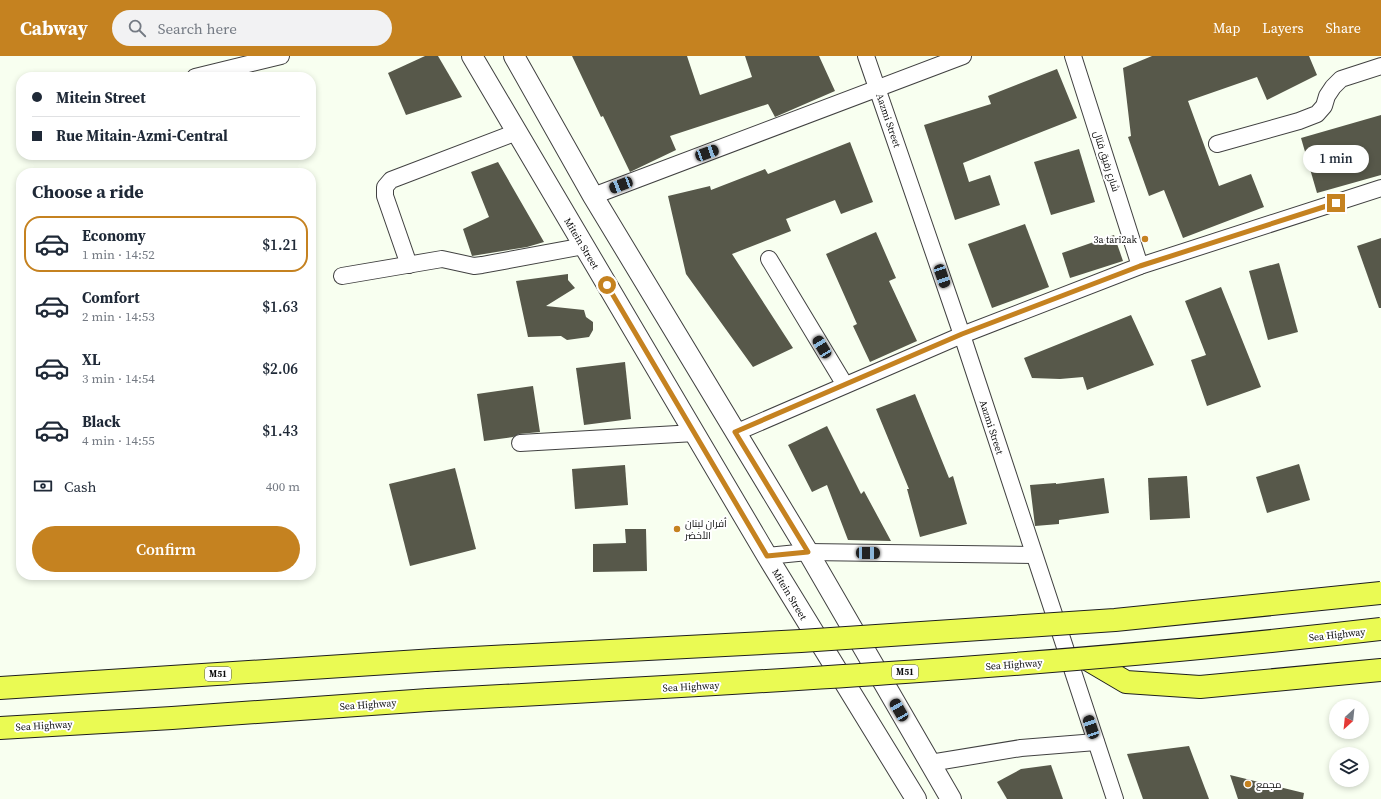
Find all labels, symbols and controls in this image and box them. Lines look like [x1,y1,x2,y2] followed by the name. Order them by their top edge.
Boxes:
[112,10,392,46] search box
[20,15,88,41] text: Cabway
[126,17,148,39] icon: search
[158,18,237,39] text: Search here
[1213,18,1240,38] text: Map
[1262,18,1304,38] text: Layers
[1326,18,1361,38] text: Share
[56,87,146,108] text: Mitein Street
[873,91,904,150] street label: Aazmi Street
[56,125,228,146] text: Rue Mitain-Azmi-Central
[1091,129,1122,193] street label: شارع رفيق فتال
[694,143,720,163] car
[1303,145,1369,173] callout: 1 min
[1319,150,1353,167] text: 1 min
[608,175,634,195] car
[32,179,144,204] text: Choose a ride
[1327,194,1345,212] route end
[561,215,602,272] street label: Mitein Street
[82,225,146,246] text: Economy
[34,226,70,262] icon: car
[1094,233,1138,246] place label: 3a tari2ak
[262,234,298,255] text: $1.21
[1140,234,1150,244] marker: 3a tari2ak
[82,246,155,263] text: 1 min · 14:52
[932,263,952,289] car
[598,276,616,294] route start
[82,287,140,308] text: Comfort
[34,288,70,324] icon: car
[262,296,298,317] text: $1.63
[82,308,155,325] text: 2 min · 14:53
[811,334,833,360] car
[82,349,101,370] text: XL
[34,350,70,386] icon: car
[262,358,298,379] text: $2.06
[82,370,155,387] text: 3 min · 14:54
[977,398,1007,457] street label: Aazmi Street
[82,411,121,432] text: Black
[34,412,70,448] icon: car
[262,420,298,441] text: $1.43
[82,432,155,449] text: 4 min · 14:55
[32,475,54,497] icon: cash
[64,476,96,497] text: Cash
[266,478,300,495] text: 400 m
[684,517,727,542] place label: أفران لبنان الأخضر
[672,524,682,534] marker: أفران لبنان الأخضر
[32,526,300,572] button: Confirm
[856,547,880,559] car
[769,566,810,623] street label: Mitein Street
[1308,625,1367,644] street label: Sea Highway
[985,656,1044,673] street label: Sea Highway
[892,665,918,679] road number: M51
[205,667,231,681] road number: M51
[662,678,721,694] street label: Sea Highway
[339,696,398,713] street label: Sea Highway
[888,697,910,723] car
[1329,699,1369,739] north arrow
[1329,699,1369,787] map controls
[1082,714,1100,740] car
[15,717,74,733] street label: Sea Highway
[1329,747,1369,787] button: layers
[1256,778,1282,791] place label: مجمع
[1243,779,1253,789] marker: مجمع

